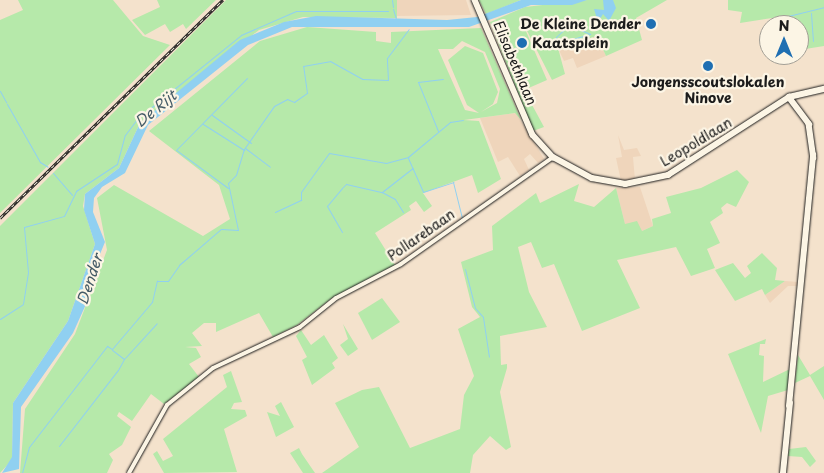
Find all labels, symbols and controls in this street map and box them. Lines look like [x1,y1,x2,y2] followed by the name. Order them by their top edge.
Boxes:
[759,15,809,65] north arrow
[778,15,790,36] text: N
[520,16,641,32] place label: De Kleine Dender
[490,18,540,108] street label: Elisabethlaan
[645,18,657,30] marker: De Kleine Dender
[532,35,609,51] place label: Kaatsplein
[516,37,528,49] marker: Kaatsplein
[702,60,714,72] marker: Jongensscoutslokalen Ninove
[632,74,784,106] place label: Jongensscoutslokalen Ninove
[130,86,180,130] water label: De Rijt
[657,114,735,170] street label: Leopoldlaan
[384,206,458,264] street label: Pollarebaan
[72,252,106,306] water label: Dender

